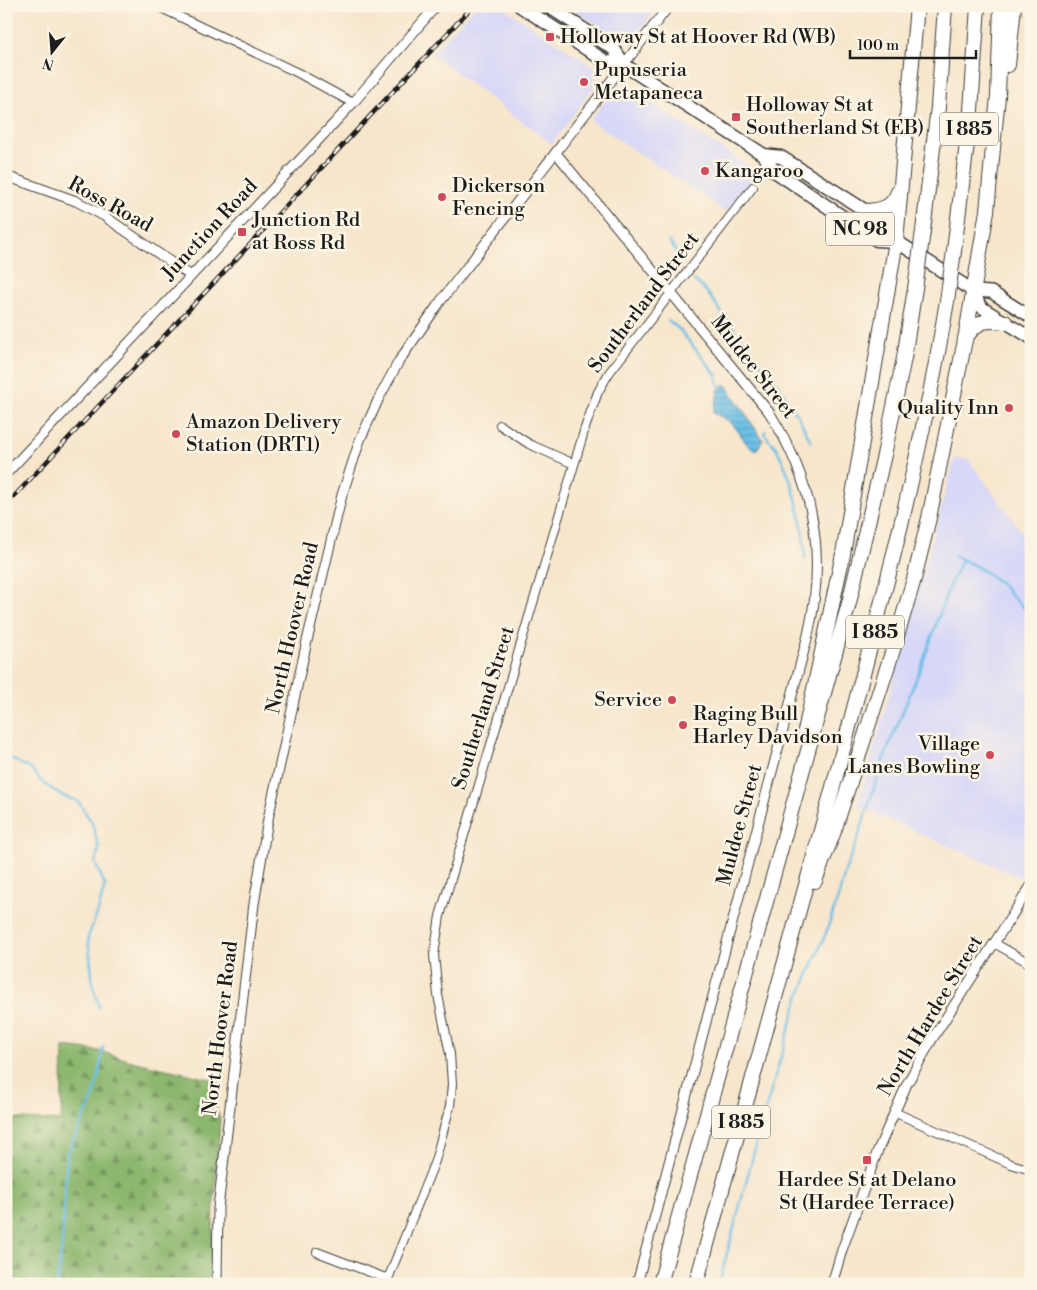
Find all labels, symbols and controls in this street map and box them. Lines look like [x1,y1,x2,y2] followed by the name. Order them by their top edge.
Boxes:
[560,25,836,50] place label: Holloway St at Hoover Rd (WB)
[28,28,78,78] north arrow
[850,28,976,60] scale bar
[544,31,556,43] marker: Holloway St at Hoover Rd (WB)
[857,36,899,55] text: 100 m
[41,53,56,74] text: N
[594,58,704,106] place label: Pupuseria Metapaneca
[578,76,590,88] marker: Pupuseria Metapaneca
[746,93,924,141] place label: Holloway St at Southerland St (EB)
[730,111,742,123] marker: Holloway St at Southerland St (EB)
[940,112,998,146] road number: I 885
[715,159,804,184] place label: Kangaroo
[699,165,711,177] marker: Kangaroo
[63,172,157,239] street label: Ross Road
[156,174,264,287] street label: Junction Road
[452,174,545,222] place label: Dickerson Fencing
[436,191,448,203] marker: Dickerson Fencing
[251,208,361,256] place label: Junction Rd at Ross Rd
[826,212,894,245] road number: NC 98
[236,226,248,238] marker: Junction Rd at Ross Rd
[583,228,705,378] street label: Southerland Street
[705,310,801,424] street label: Muldee Street
[897,396,999,421] place label: Quality Inn
[1003,402,1015,414] marker: Quality Inn
[185,410,341,458] place label: Amazon Delivery Station (DRT1)
[170,428,182,440] marker: Amazon Delivery Station (DRT1)
[261,539,325,716] street label: North Hoover Road
[846,616,904,649] road number: I 885
[447,623,521,793] street label: Southerland Street
[594,688,662,713] place label: Service
[666,694,678,706] marker: Service
[693,702,843,750] place label: Raging Bull Harley Davidson
[677,719,689,731] marker: Raging Bull Harley Davidson
[848,732,981,780] place label: Village Lanes Bowling
[984,749,996,761] marker: Village Lanes Bowling
[712,761,768,889] street label: Muldee Street
[873,931,989,1101] street label: North Hardee Street
[198,939,244,1117] street label: North Hoover Road
[712,1106,770,1138] road number: I 885
[861,1154,873,1166] marker: Hardee St at Delano St (Hardee Terrace)
[777,1168,957,1216] place label: Hardee St at Delano St (Hardee Terrace)

